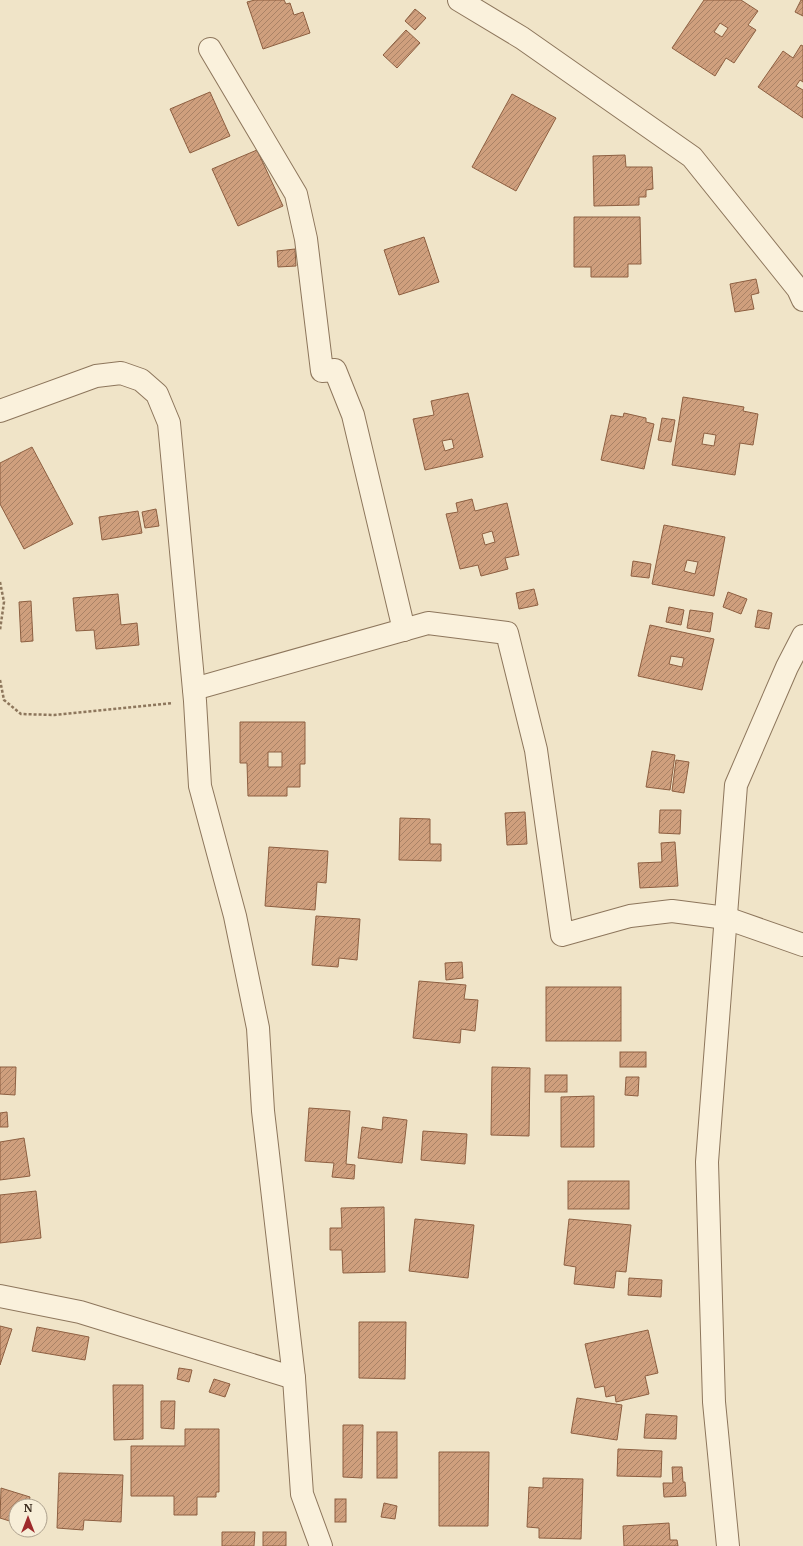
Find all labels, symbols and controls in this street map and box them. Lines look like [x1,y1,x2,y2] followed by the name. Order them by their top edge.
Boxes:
[8,1498,48,1538] north arrow
[24,1501,33,1515] text: N

